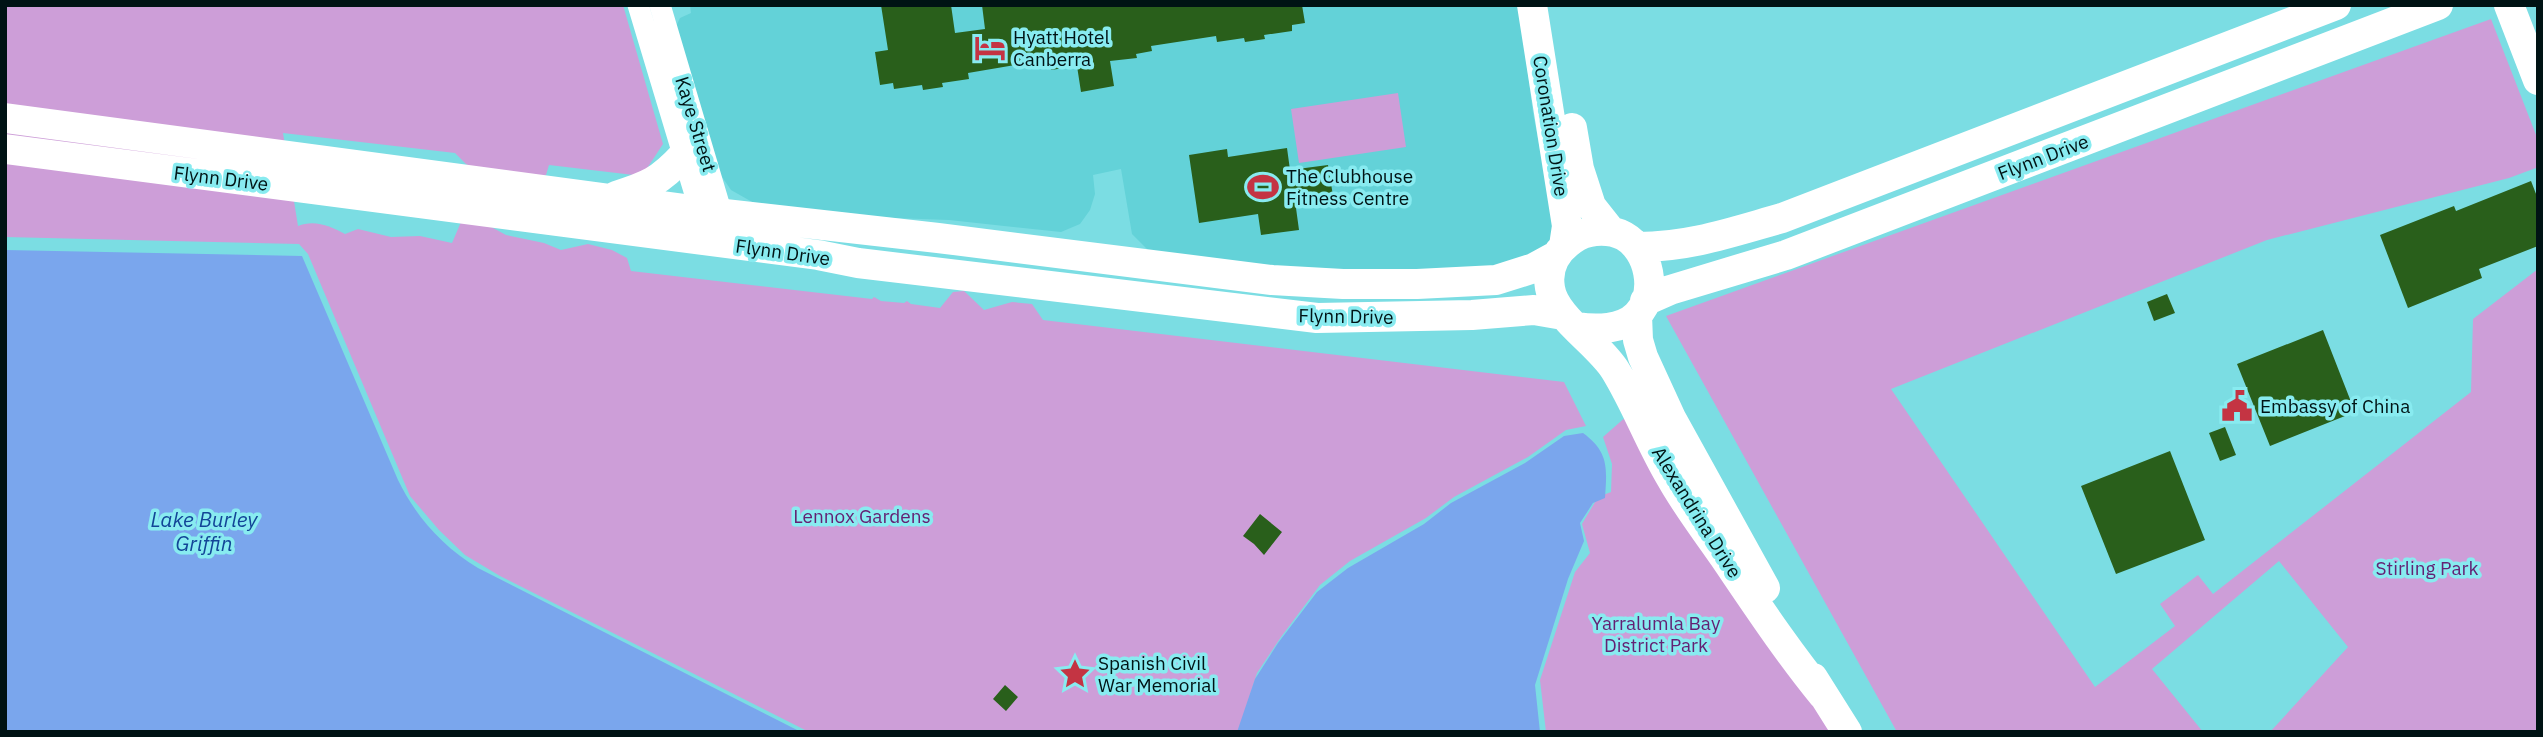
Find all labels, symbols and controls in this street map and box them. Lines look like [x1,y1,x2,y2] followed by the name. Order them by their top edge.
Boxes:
[1013,25,1110,71] place label: Hyatt Hotel Canberra
[973,31,1007,65] hotel icon: Hyatt Hotel Canberra
[1528,54,1574,198] street label: Coronation Drive
[670,74,722,174] street label: Kaye Street
[1994,129,2092,185] street label: Flynn Drive
[172,160,270,196] street label: Flynn Drive
[1286,164,1413,210] place label: The Clubhouse Fitness Centre
[1246,170,1280,204] sports icon: The Clubhouse Fitness Centre
[734,233,832,271] street label: Flynn Drive
[1298,303,1394,329] street label: Flynn Drive
[2220,389,2254,423] public building icon: Embassy of China
[2260,394,2410,418] place label: Embassy of China
[1647,442,1747,582] street label: Alexandrina Drive
[793,504,931,528] park label: Lennox Gardens
[150,505,258,557] water label: Lake Burley Griffin
[2375,556,2479,580] park label: Stirling Park
[1592,611,1721,657] park label: Yarralumla Bay District Park
[1098,651,1216,697] place label: Spanish Civil War Memorial
[1058,657,1092,691] place icon: Spanish Civil War Memorial

